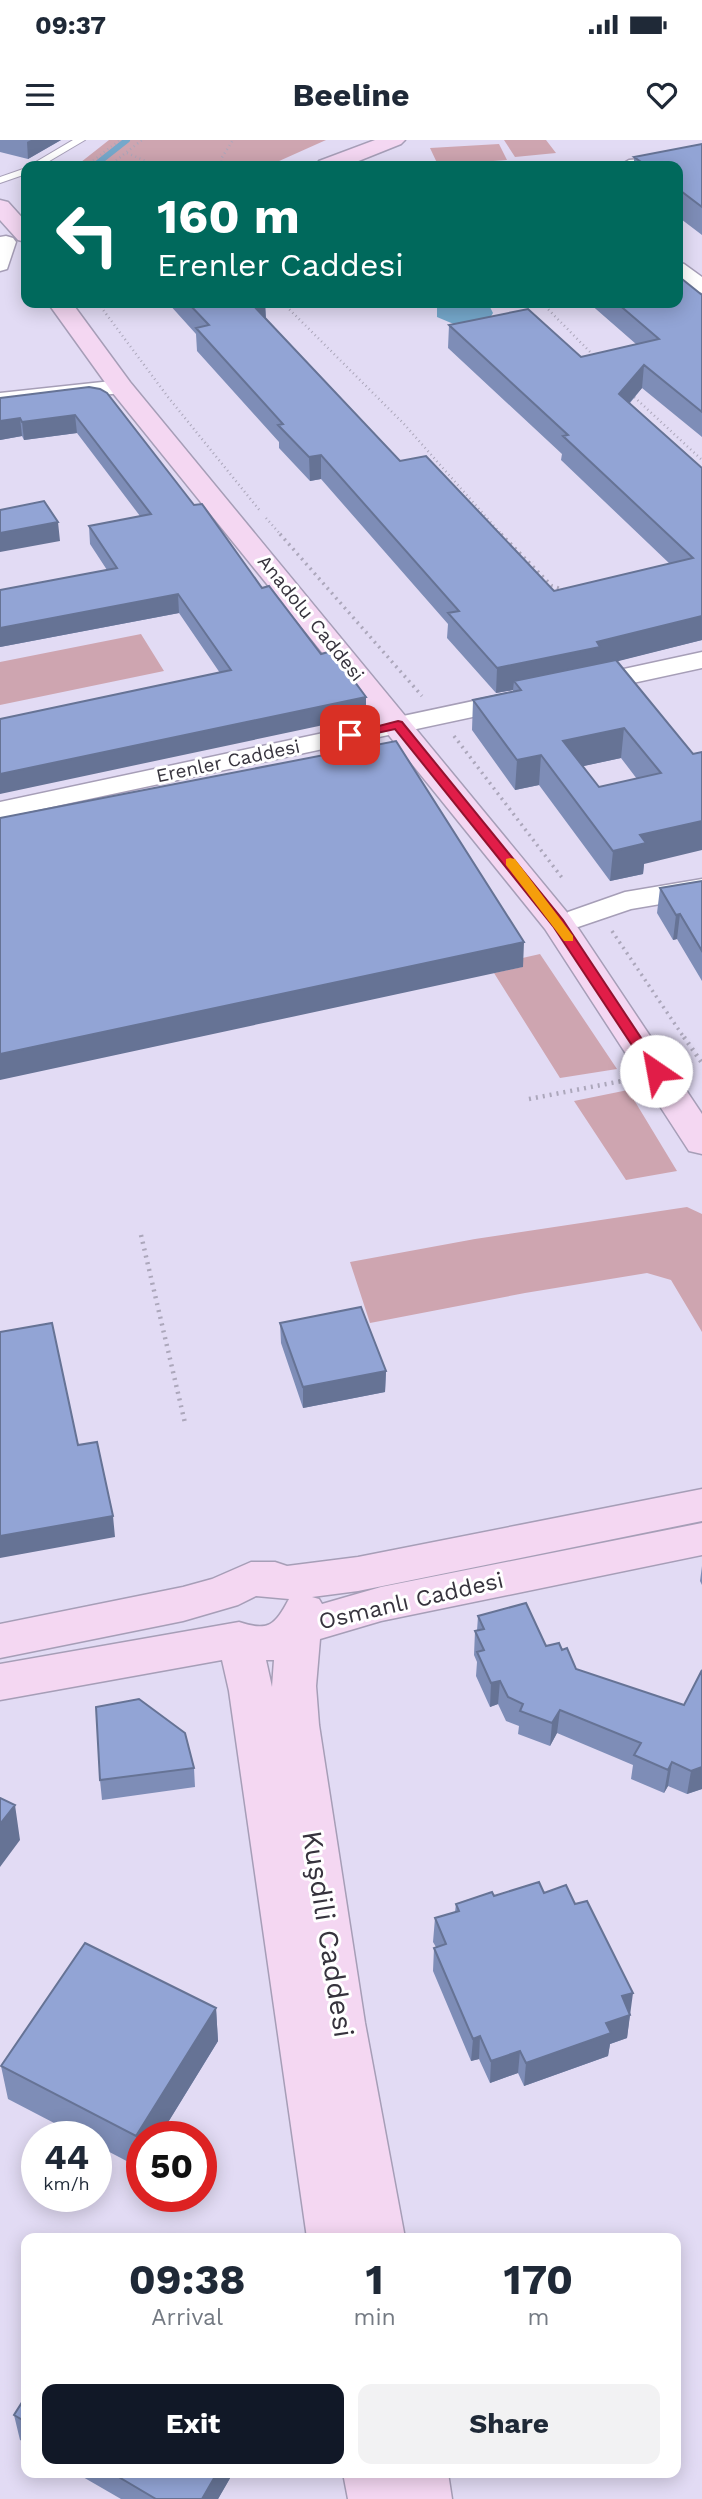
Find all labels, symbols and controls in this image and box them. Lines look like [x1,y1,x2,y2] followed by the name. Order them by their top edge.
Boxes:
[35,10,106,40] text: 09:37
[21,76,59,114] icon: menu
[292,76,410,114] text: Beeline
[643,76,681,114] icon: heart
[157,187,300,245] text: 160 m
[42,189,133,280] icon: left
[157,246,404,284] text: Erenler Caddesi
[253,550,369,686] street label: Anadolu Caddesi
[320,705,380,765] pin
[331,716,369,754] icon: arrive
[154,735,302,787] street label: Erenler Caddesi
[619,1034,693,1108] position arrow
[316,1567,506,1635] street label: Osmanlı Caddesi
[295,1828,361,2040] street label: Kuşdili Caddesi
[126,2121,217,2212] speed limit sign: 50
[44,2136,89,2178] text: 44
[43,2173,90,2194] text: km/h
[129,2255,246,2304] text: 09:38
[366,2255,384,2304] text: 1
[504,2255,573,2304] text: 170
[151,2304,223,2331] text: Arrival
[353,2304,396,2331] text: min
[527,2304,549,2331] text: m
[42,2384,344,2464] button: Exit
[358,2384,660,2464] button: Share

